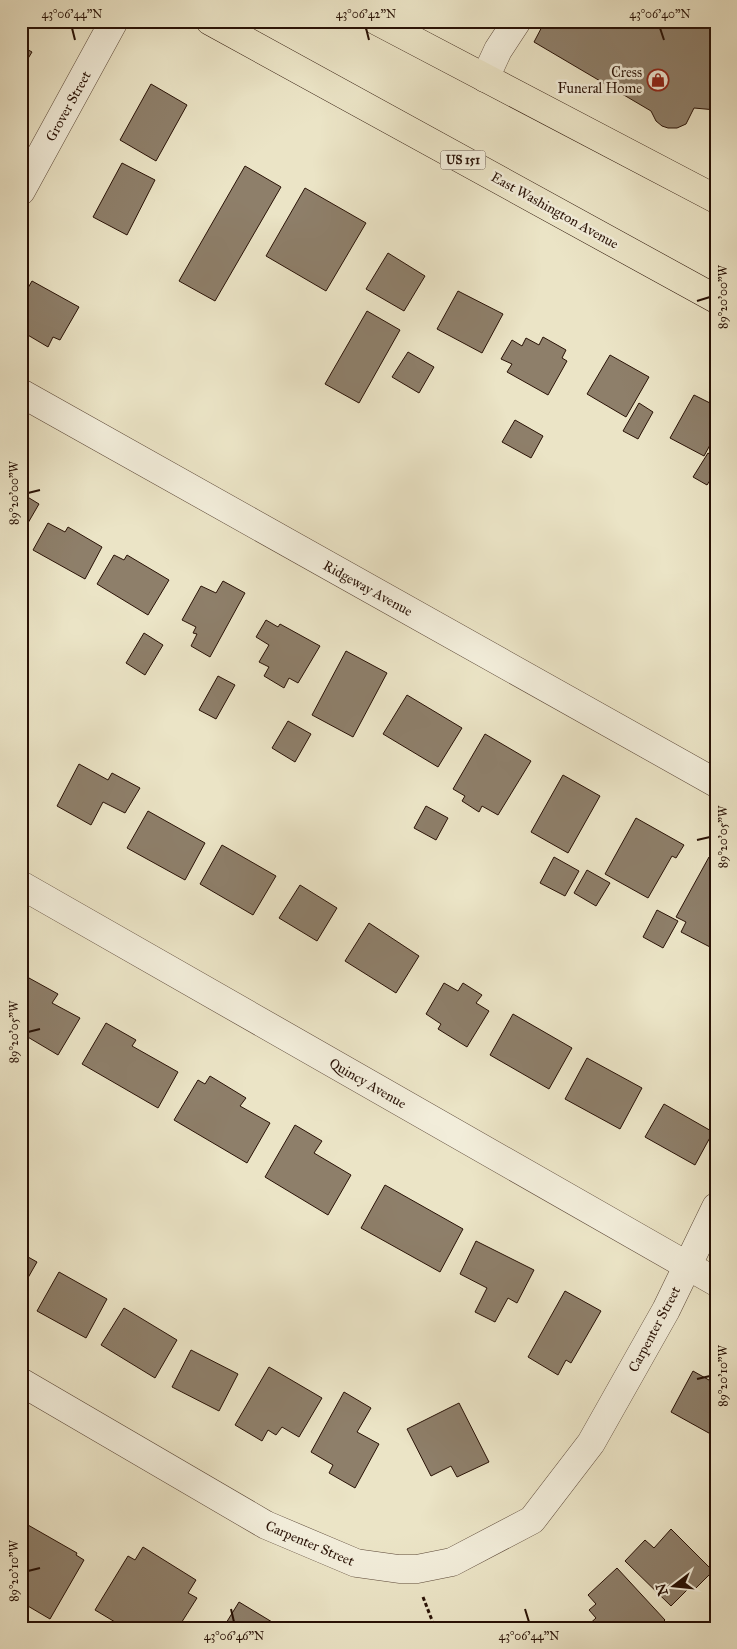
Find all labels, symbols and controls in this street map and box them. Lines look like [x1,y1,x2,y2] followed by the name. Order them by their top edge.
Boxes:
[41,7,103,21] text: 43°06'44"N
[336,7,396,21] text: 43°06'42"N
[629,7,691,21] text: 43°06'40"N
[558,64,642,97] place label: Cress Funeral Home
[42,68,95,144] street label: Grover Street
[646,68,670,92] shop icon: Cress Funeral Home
[440,150,486,170] road number: US 151
[488,168,622,253] street label: East Washington Avenue
[716,264,730,329] text: 89°20'00"W
[7,460,21,525] text: 89°20'00"W
[320,557,416,620] street label: Ridgeway Avenue
[716,805,730,868] text: 89°20'05"W
[7,1000,21,1063] text: 89°20'05"W
[326,1054,410,1112] street label: Quincy Avenue
[625,1283,684,1375] street label: Carpenter Street
[716,1345,730,1407] text: 89°20'10"W
[263,1517,357,1570] street label: Carpenter Street
[7,1540,21,1602] text: 89°20'10"W
[650,1562,700,1612] north arrow
[652,1581,672,1597] text: N
[204,1629,264,1643] text: 43°06'46"N
[498,1629,560,1643] text: 43°06'44"N

